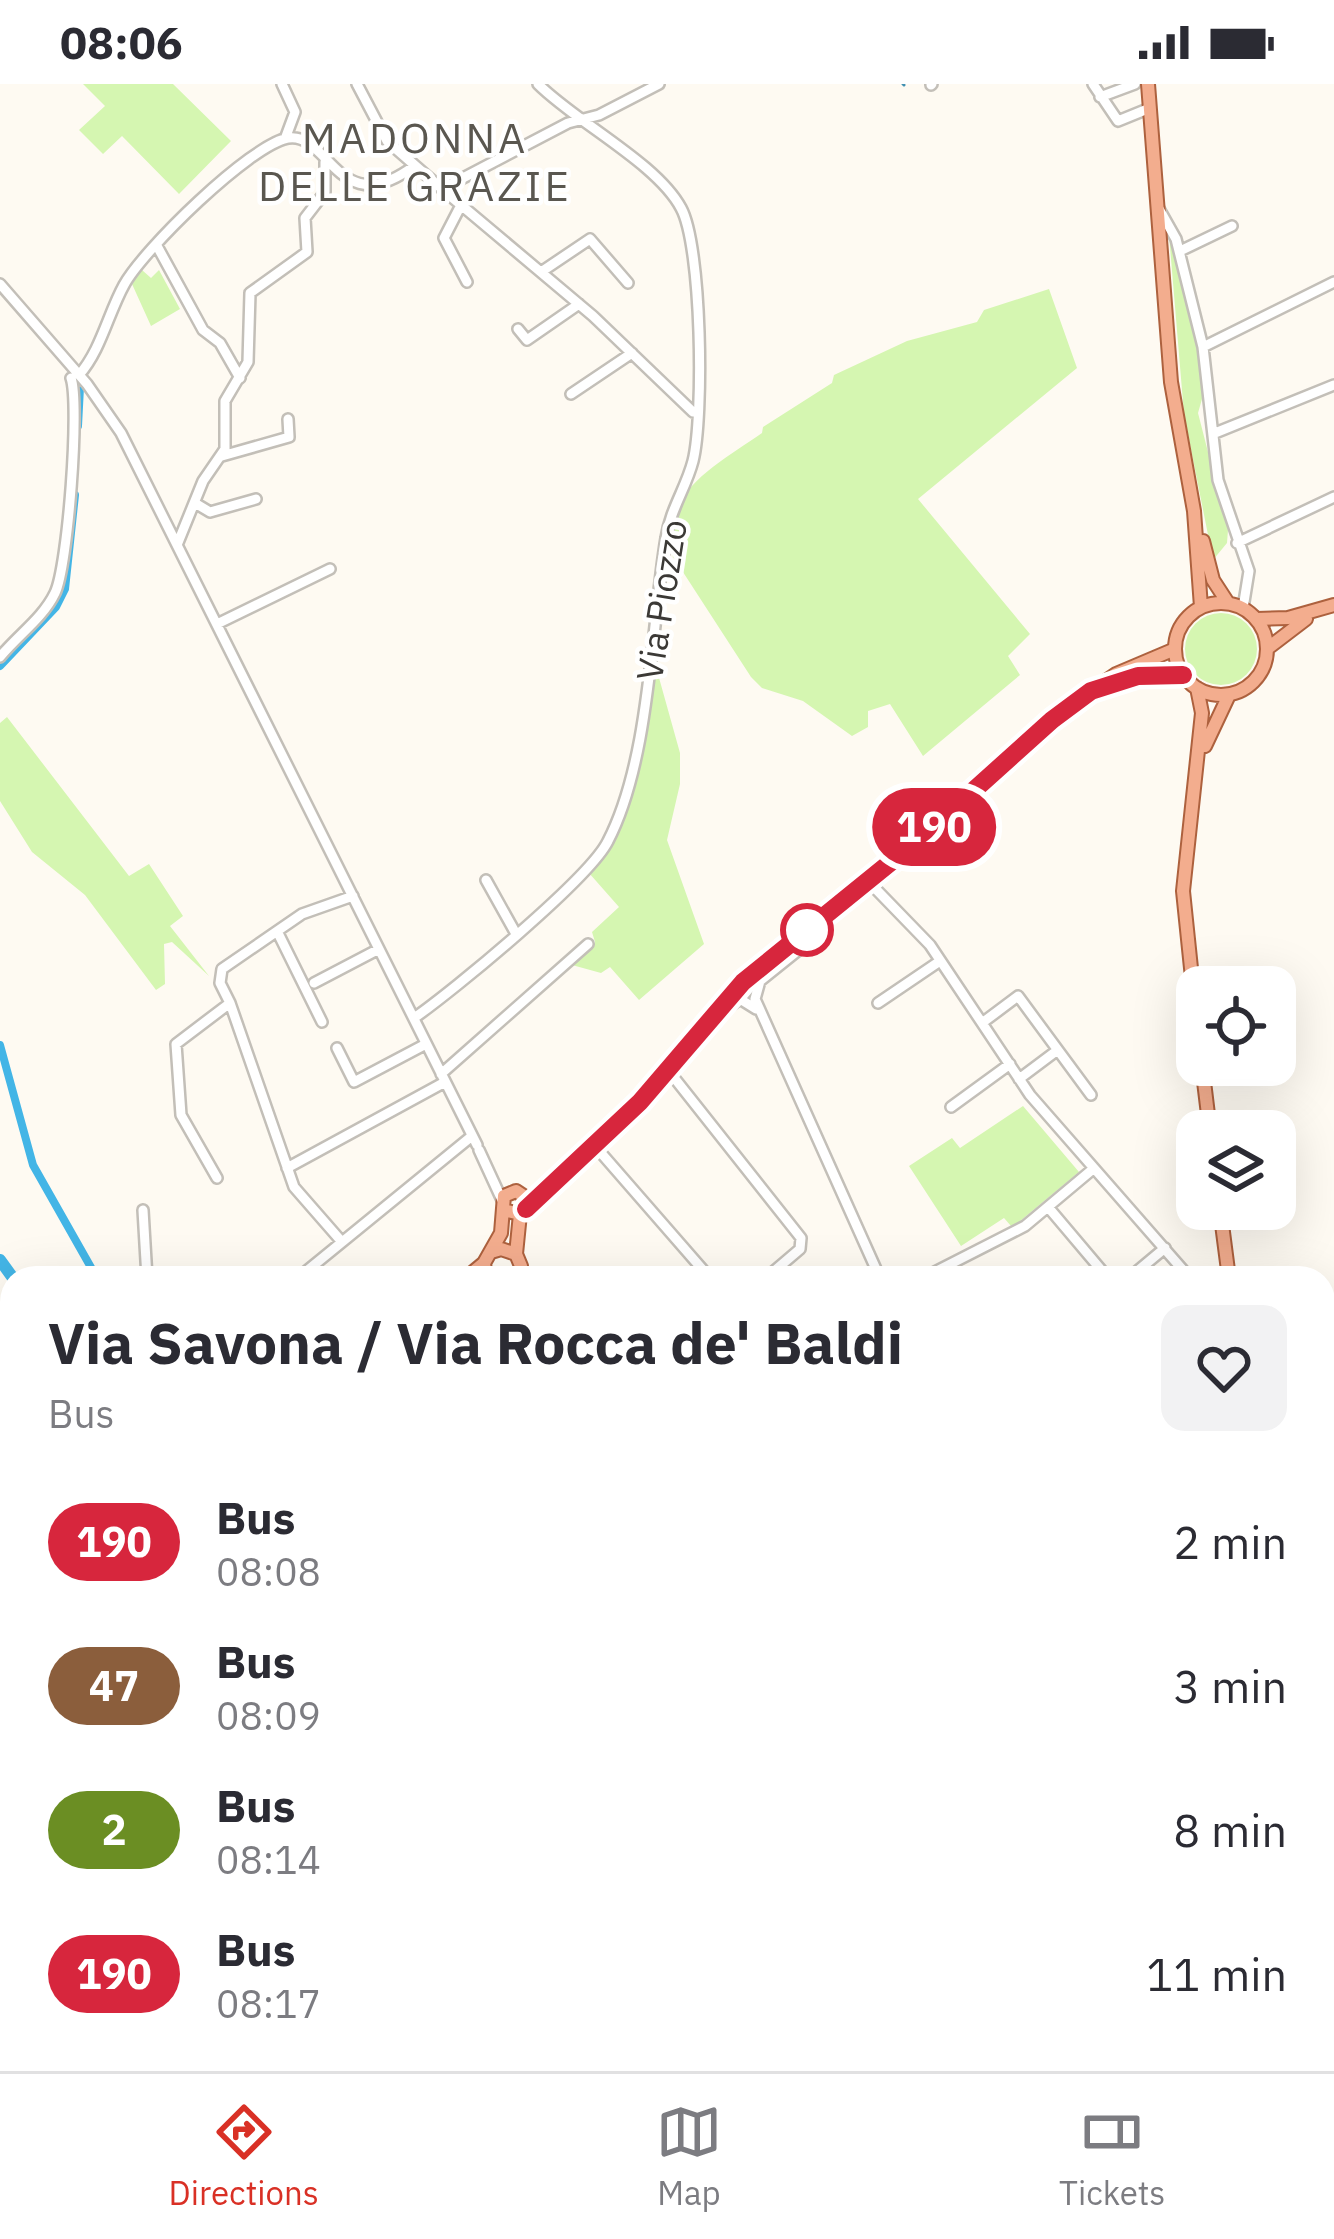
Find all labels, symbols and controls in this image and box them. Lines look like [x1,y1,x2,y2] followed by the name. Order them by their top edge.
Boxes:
[60,13,183,71] text: 08:06
[258,110,572,213] district label: MADONNA DELLE GRAZIE
[625,516,697,684] street label: Via Piozzo
[865,788,1003,866] line badge: 190
[896,799,972,854] text: 190
[782,905,832,955] unlabelled marker
[1176,966,1296,1230] map controls
[1176,966,1296,1086] button: locate
[1176,1110,1296,1230] button: layers
[1161,1305,1287,1431] button: heart
[48,1306,903,1380] text: Via Savona / Via Rocca de' Baldi
[48,1388,115,1439] text: Bus
[216,1488,296,1546] text: Bus
[1173,1513,1287,1571] text: 2 min
[76,1514,152,1569] text: 190
[216,1546,321,1597] text: 08:08
[216,1632,296,1690] text: Bus
[1173,1657,1287,1715] text: 3 min
[89,1658,139,1713] text: 47
[216,1690,321,1741] text: 08:09
[216,1776,296,1834] text: Bus
[1173,1801,1287,1859] text: 8 min
[101,1802,127,1857] text: 2
[216,1834,321,1885] text: 08:14
[216,1920,296,1978] text: Bus
[1146,1945,1287,2003] text: 11 min
[76,1946,152,2001] text: 190
[216,1978,321,2029] text: 08:17
[169,2099,319,2214] tab: Directions
[656,2099,722,2214] tab: Map
[1059,2099,1165,2214] tab: Tickets

